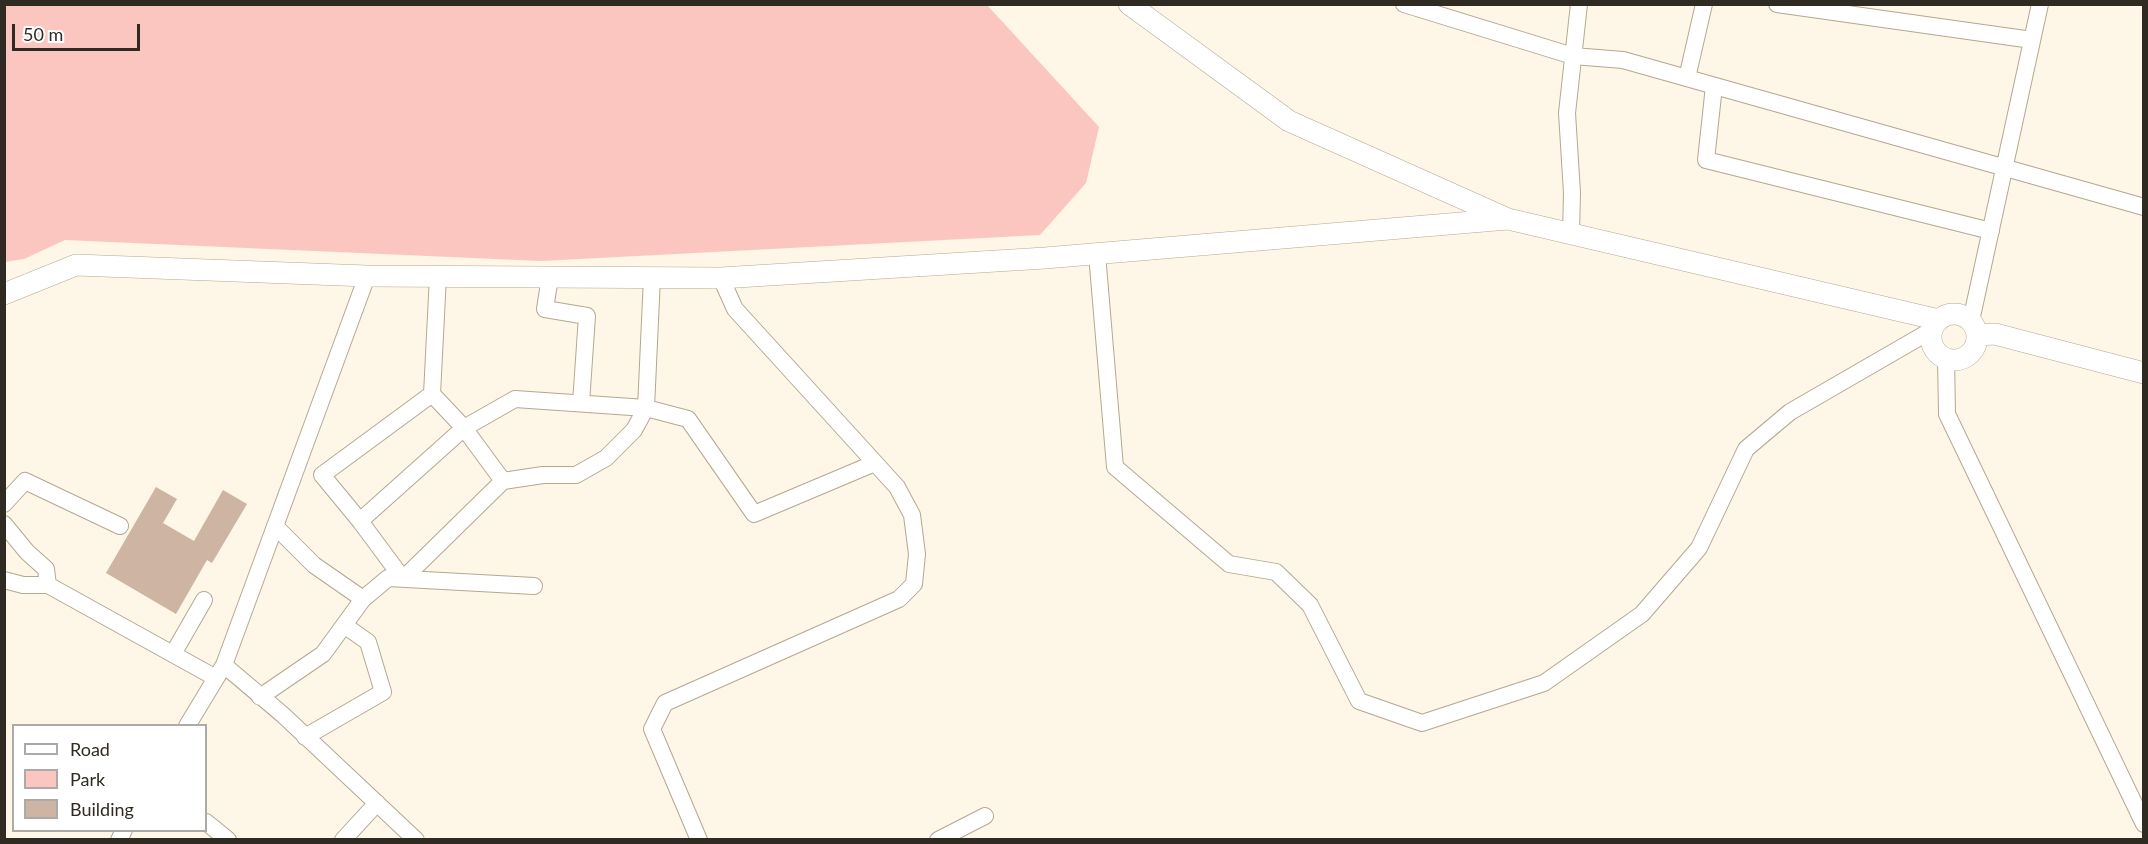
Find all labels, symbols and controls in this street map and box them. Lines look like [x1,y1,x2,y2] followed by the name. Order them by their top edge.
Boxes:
[15,12,142,50] scale bar
[23,23,63,45] text: 50 m
[12,724,207,832] legend
[70,738,110,760] text: Road
[70,768,105,790] text: Park
[70,798,134,820] text: Building

